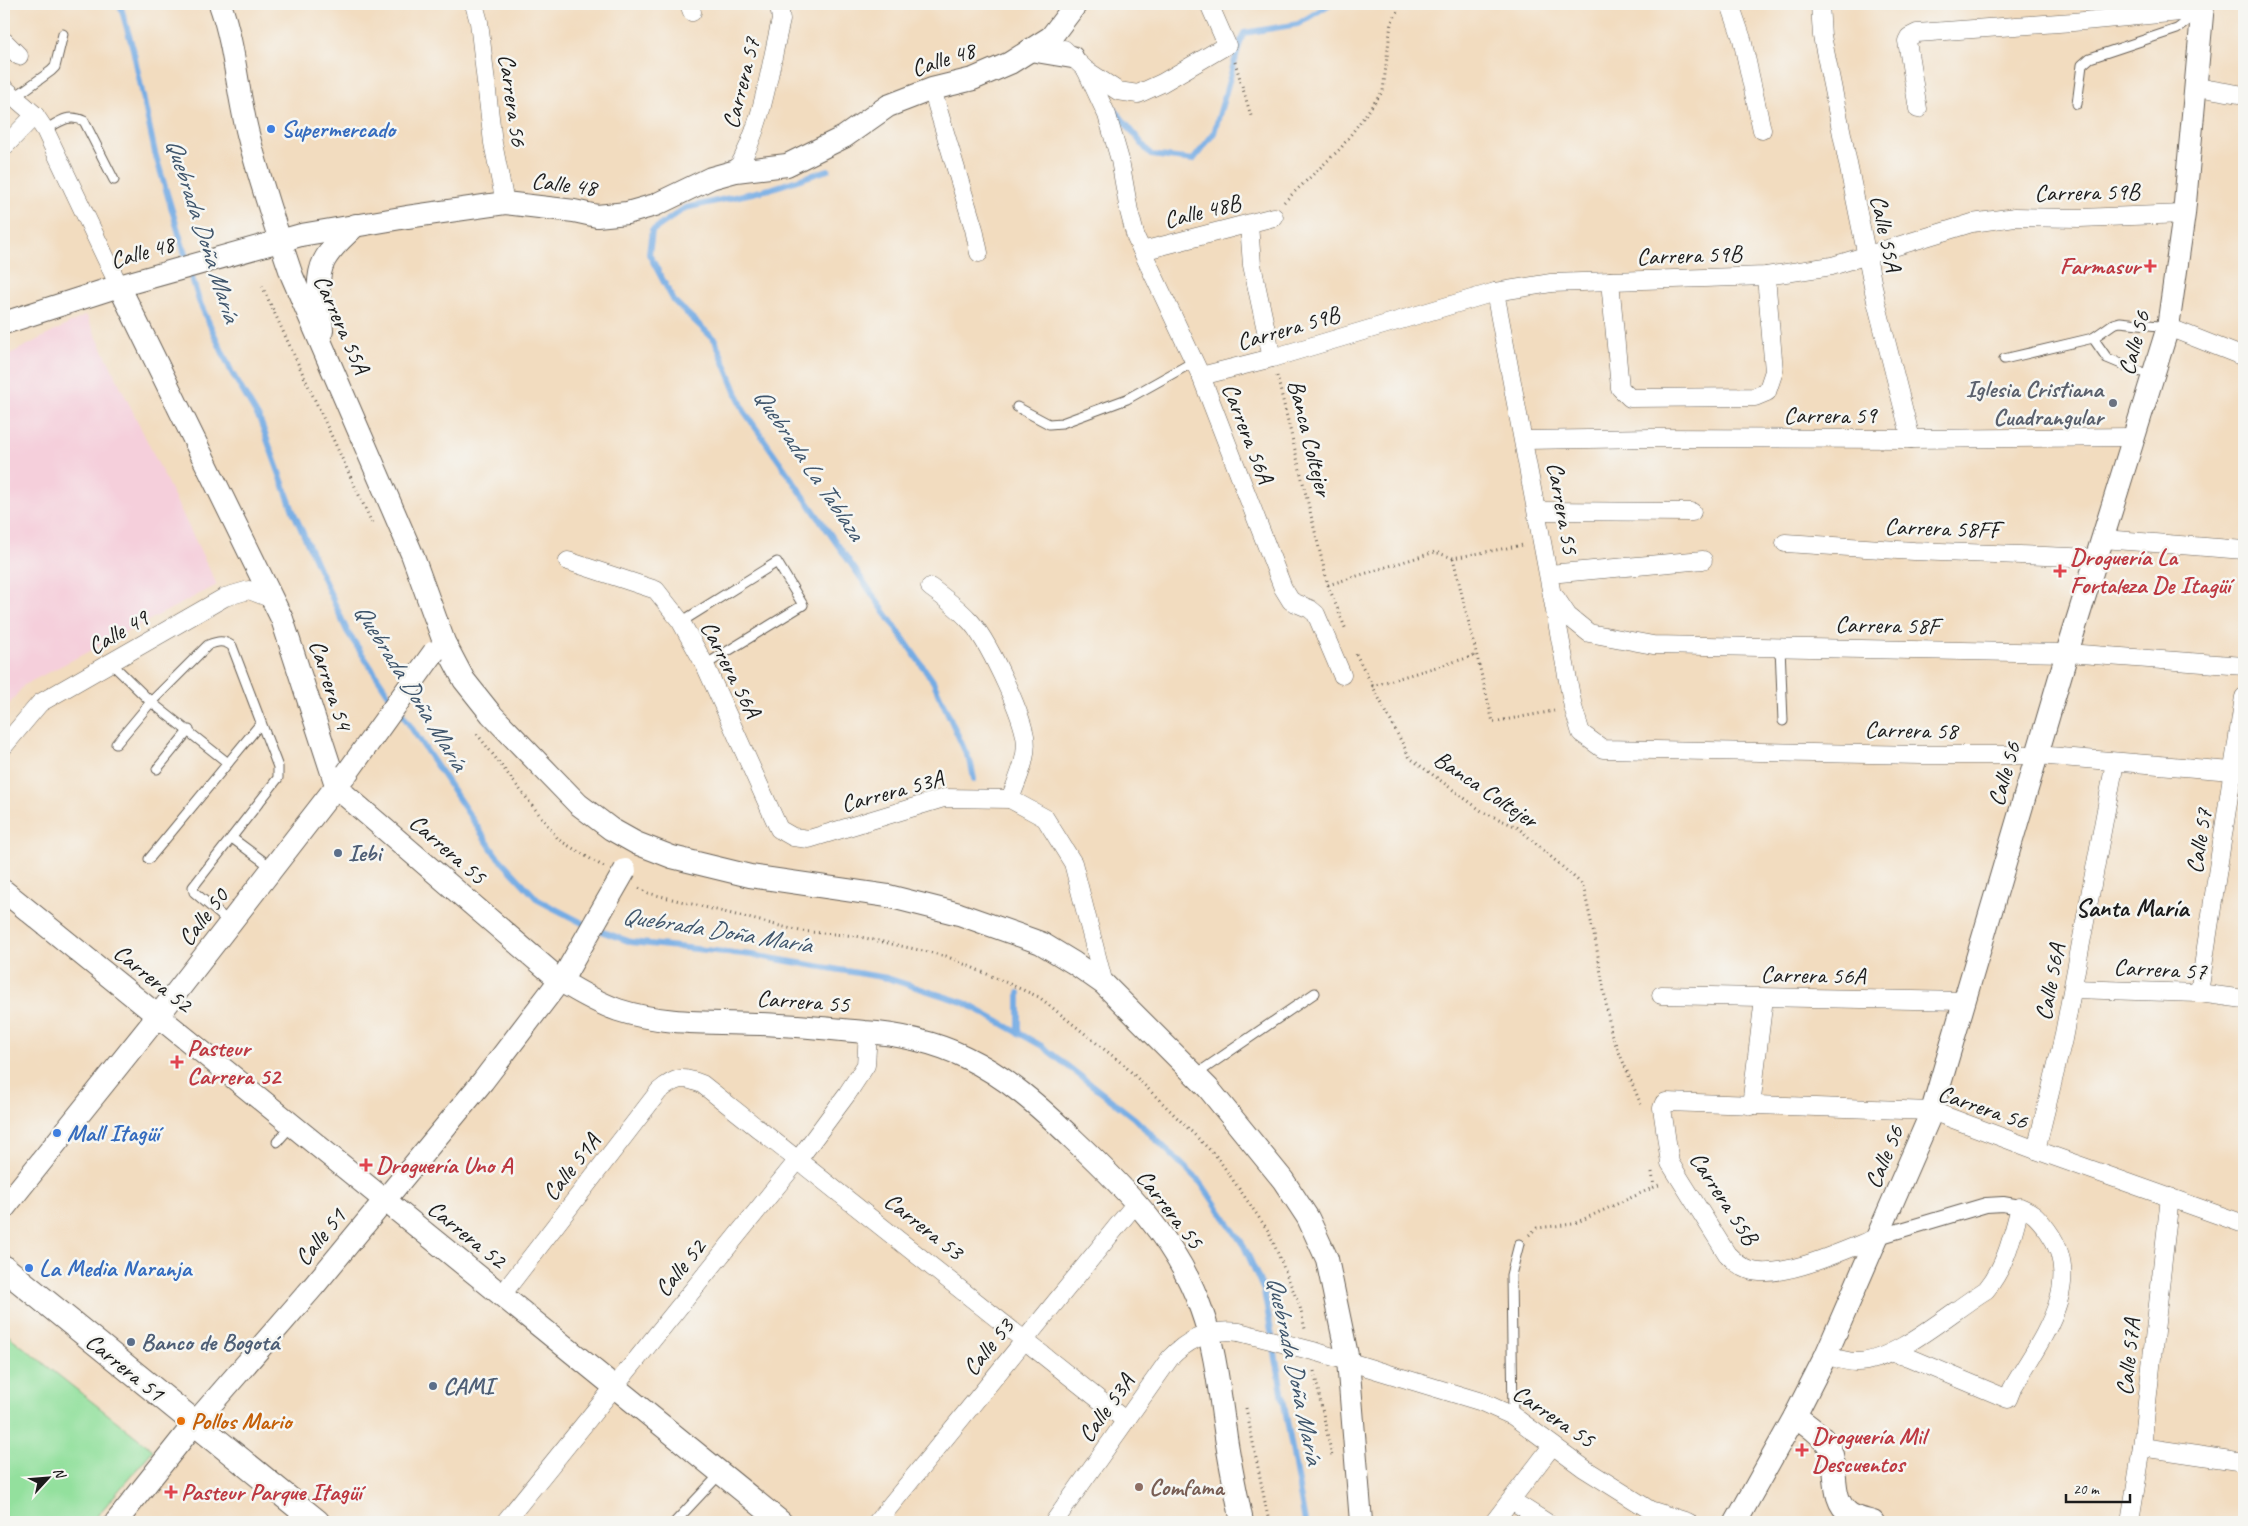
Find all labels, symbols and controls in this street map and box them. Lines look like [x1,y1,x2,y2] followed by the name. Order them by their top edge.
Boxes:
[715,33,767,132] street label: Carrera 57
[907,34,981,83] street label: Calle 48
[492,52,534,149] street label: Carrera 56
[281,114,397,144] place label: Supermercado
[265,123,277,135] marker: Supermercado
[158,134,248,328] water label: Quebrada Doña María
[530,165,600,203] street label: Calle 48
[2034,176,2141,208] street label: Carrera 59B
[1161,187,1245,235] street label: Calle 48B
[1863,192,1909,275] street label: Calle 55A
[107,228,180,275] street label: Calle 48
[1636,238,1744,272] street label: Carrera 59B
[2060,251,2142,281] place label: Farmasur
[2144,260,2156,272] marker: Farmasur
[307,270,377,379] street label: Carrera 55A
[1233,299,1344,357] street label: Carrera 59B
[2111,307,2157,378] street label: Calle 56
[1966,374,2105,432] place label: Iglesia Cristiana Cuadrangular
[1281,377,1339,502] street label: Banca Coltejer
[1215,379,1281,488] street label: Carrera 56A
[746,382,873,548] water label: Quebrada La Tablaza
[2107,397,2119,409] marker: Iglesia Cristiana Cuadrangular
[1784,400,1879,430] street label: Carrera 59
[1540,460,1586,557] street label: Carrera 55
[1884,511,2006,545] street label: Carrera 58FF
[2070,542,2235,600] place label: Droguería La Fortaleza De Itagüí
[2054,565,2066,577] marker: Droguería La Fortaleza De Itagüí
[347,598,476,778] water label: Quebrada Doña María
[82,602,156,661] street label: Calle 49
[1835,609,1944,641] street label: Carrera 58F
[694,615,769,723] street label: Carrera 56A
[302,636,360,736] street label: Carrera 54
[1864,714,1960,746] street label: Carrera 58
[1981,737,2028,809] street label: Calle 56
[1428,743,1546,836] street label: Banca Coltejer
[837,763,947,819] street label: Carrera 53A
[2179,805,2219,876] street label: Calle 57
[403,807,494,892] street label: Carrera 55
[348,838,384,868] place label: Iebi
[332,847,344,859] marker: Iebi
[171,880,236,952] street label: Calle 50
[2076,892,2190,924] district label: Santa María
[620,899,816,961] water label: Quebrada Doña María
[108,937,200,1020] street label: Carrera 52
[2028,940,2072,1023] street label: Calle 56A
[2113,952,2208,986] street label: Carrera 57
[1760,959,1867,991] street label: Carrera 56A
[756,983,852,1019] street label: Carrera 55
[187,1033,282,1091] place label: Pasteur Carrera 52
[171,1056,183,1068] marker: Pasteur Carrera 52
[1934,1078,2033,1137] street label: Carrera 56
[67,1118,164,1148] place label: Mall Itagüí
[1857,1120,1911,1193] street label: Calle 56
[51,1127,63,1139] marker: Mall Itagüí
[535,1127,607,1207] street label: Calle 51A
[1683,1146,1766,1252] street label: Carrera 55B
[376,1150,514,1180] place label: Droguería Uno A
[360,1159,372,1171] marker: Droguería Uno A
[1130,1163,1211,1256] street label: Carrera 55
[878,1186,972,1268] street label: Carrera 53
[422,1193,514,1276] street label: Carrera 52
[288,1201,353,1272] street label: Calle 51
[648,1232,714,1303] street label: Calle 52
[39,1253,194,1283] place label: La Media Naranja
[23,1262,35,1274] marker: La Media Naranja
[1259,1273,1331,1469] water label: Quebrada Doña María
[956,1311,1022,1382] street label: Calle 53
[2109,1316,2147,1397] street label: Calle 57A
[80,1326,171,1409] street label: Carrera 51
[141,1327,281,1357] place label: Banco de Bogotá
[125,1336,137,1348] marker: Banco de Bogotá
[1071,1367,1141,1448] street label: Calle 53A
[443,1371,499,1401] place label: CAMI
[1507,1378,1602,1455] street label: Carrera 55
[427,1380,439,1392] marker: CAMI
[191,1406,294,1436] place label: Pollos Mario
[175,1415,187,1427] marker: Pollos Mario
[1812,1421,1930,1479] place label: Droguería Mil Descuentos
[1796,1444,1808,1456] marker: Droguería Mil Descuentos
[22,1454,72,1504] north arrow
[50,1465,70,1482] text: N
[2066,1471,2129,1503] scale bar
[1149,1472,1225,1502] place label: Comfama
[181,1477,366,1507] place label: Pasteur Parque Itagüí
[2073,1480,2100,1499] text: 20 m
[1133,1481,1145,1493] marker: Comfama
[165,1486,177,1498] marker: Pasteur Parque Itagüí

